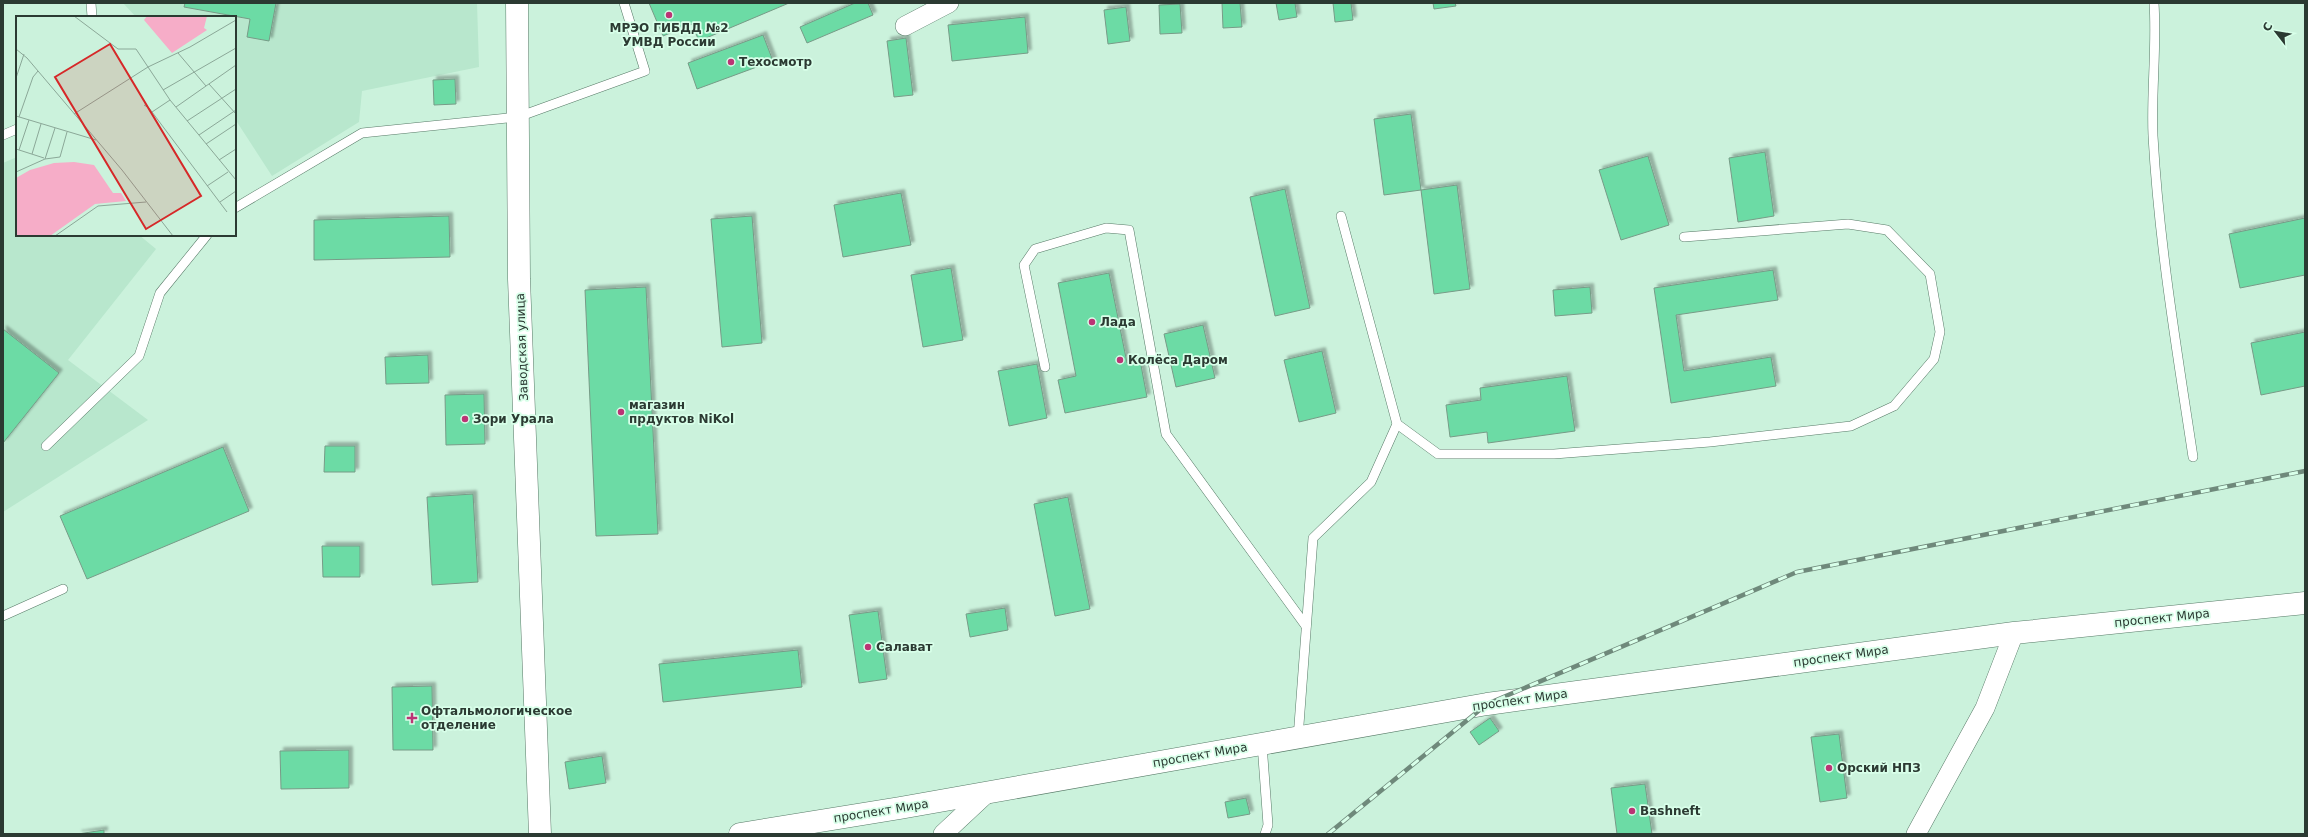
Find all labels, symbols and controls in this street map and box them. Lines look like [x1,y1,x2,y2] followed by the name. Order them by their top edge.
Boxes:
[664,10,674,20] marker: МРЭО ГИБДД №2 УМВД России
[2256,12,2296,52] north arrow
[16,16,236,236] inset map
[2260,20,2276,34] text: С
[609,21,729,49] place label: МРЭО ГИБДД №2 УМВД России
[739,55,812,69] place label: Техосмотр
[726,57,736,67] marker: Техосмотр
[513,293,531,401] street label: Заводская улица
[1100,315,1136,329] place label: Лада
[1087,317,1097,327] marker: Лада
[1128,353,1228,367] place label: Колёса Даром
[1115,355,1125,365] marker: Колёса Даром
[629,398,734,426] place label: магазин прдуктов NiKol
[616,407,626,417] marker: магазин прдуктов NiKol
[473,412,554,426] place label: Зори Урала
[460,414,470,424] marker: Зори Урала
[2114,606,2210,630] street label: проспект Мира
[876,640,932,654] place label: Салават
[863,642,873,652] marker: Салават
[1793,642,1889,670] street label: проспект Мира
[1472,686,1568,714] street label: проспект Мира
[421,704,572,732] place label: Офтальмологическое отделение
[406,712,418,724] marker: Офтальмологическое отделение
[1152,740,1248,770] street label: проспект Мира
[1837,761,1921,775] place label: Орский НПЗ
[1824,763,1834,773] marker: Орский НПЗ
[833,797,929,825] street label: проспект Мира
[1640,804,1701,818] place label: Bashneft
[1627,806,1637,816] marker: Bashneft

